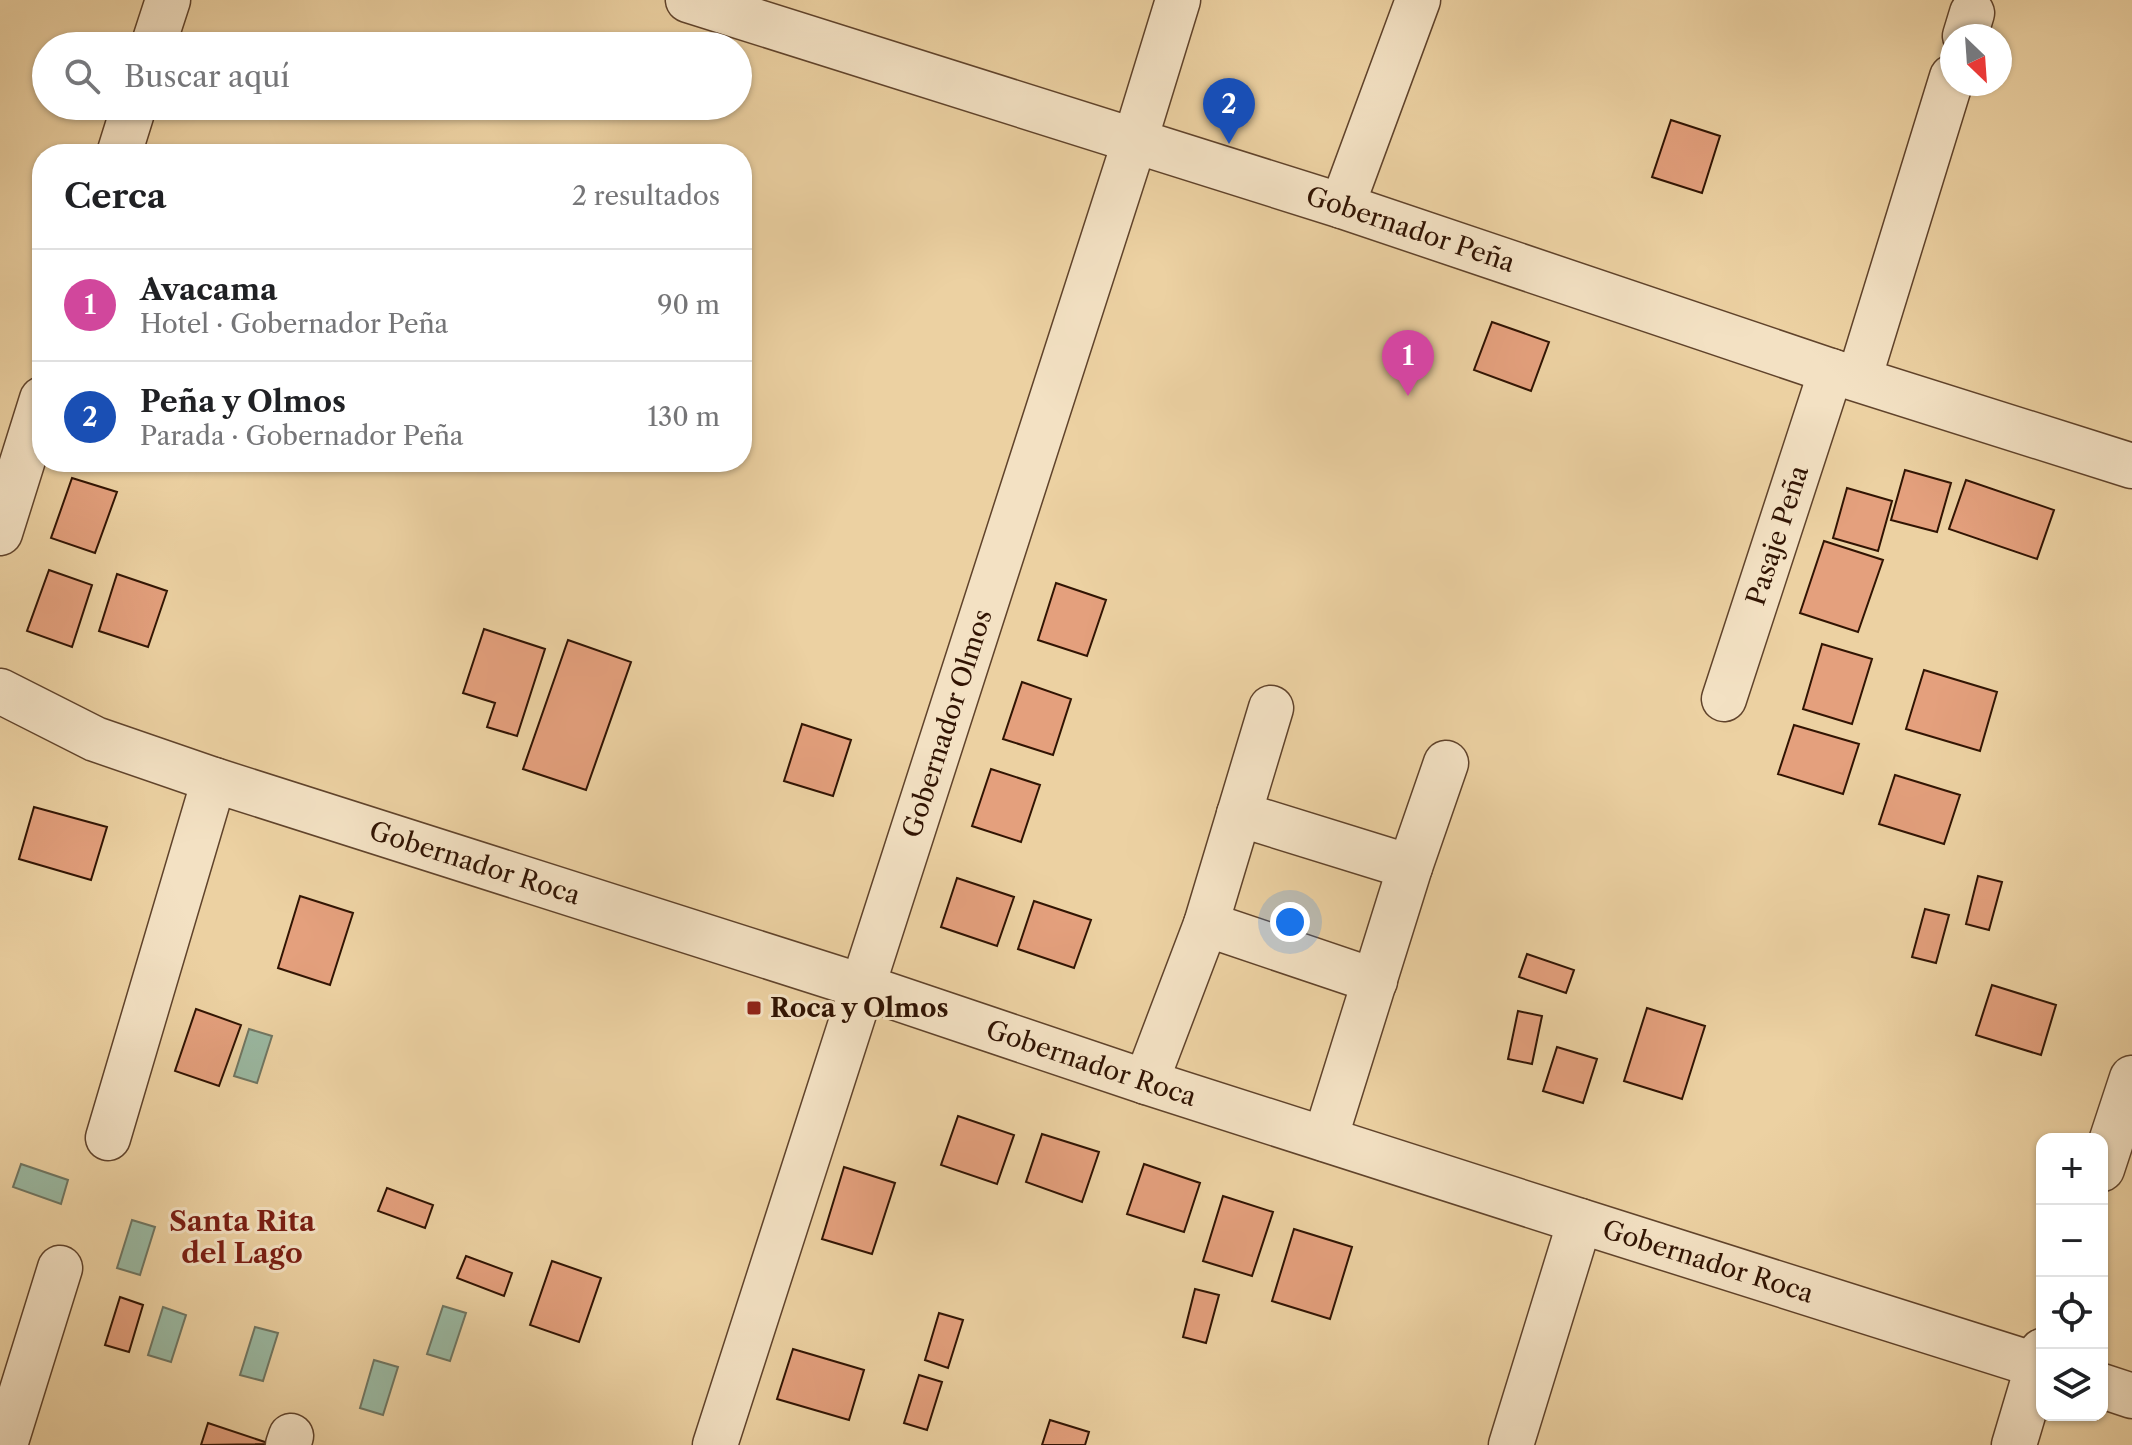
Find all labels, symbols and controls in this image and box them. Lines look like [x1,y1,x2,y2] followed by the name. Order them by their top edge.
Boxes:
[1940,24,2012,96] north arrow
[32,32,752,120] search box
[60,54,104,98] icon: search
[124,58,290,95] text: Buscar aquí
[1203,78,1255,144] pin: 2
[64,175,166,217] text: Cerca
[572,180,720,212] text: 2 resultados
[1302,180,1519,279] street label: Gobernador Peña
[140,271,277,308] text: Avacama
[84,289,96,321] text: 1
[657,289,720,321] text: 90 m
[140,308,448,340] text: Hotel · Gobernador Peña
[1382,330,1434,396] pin: 1
[140,383,346,420] text: Peña y Olmos
[82,401,98,433] text: 2
[647,401,720,433] text: 130 m
[140,420,463,452] text: Parada · Gobernador Peña
[1740,461,1815,609] street label: Pasaje Peña
[896,605,999,842] street label: Gobernador Olmos
[365,815,584,912] street label: Gobernador Roca
[1270,902,1310,942] your location
[770,992,949,1024] place label: Roca y Olmos
[745,999,763,1017] marker: Roca y Olmos
[982,1013,1200,1113] street label: Gobernador Roca
[2036,1133,2108,1421] map controls
[2036,1133,2108,1205] button: +
[169,1204,316,1270] district label: Santa Rita del Lago
[2036,1205,2108,1277] button: −
[1599,1213,1818,1310] street label: Gobernador Roca
[2036,1277,2108,1349] button: locate
[2036,1349,2108,1421] button: layers

